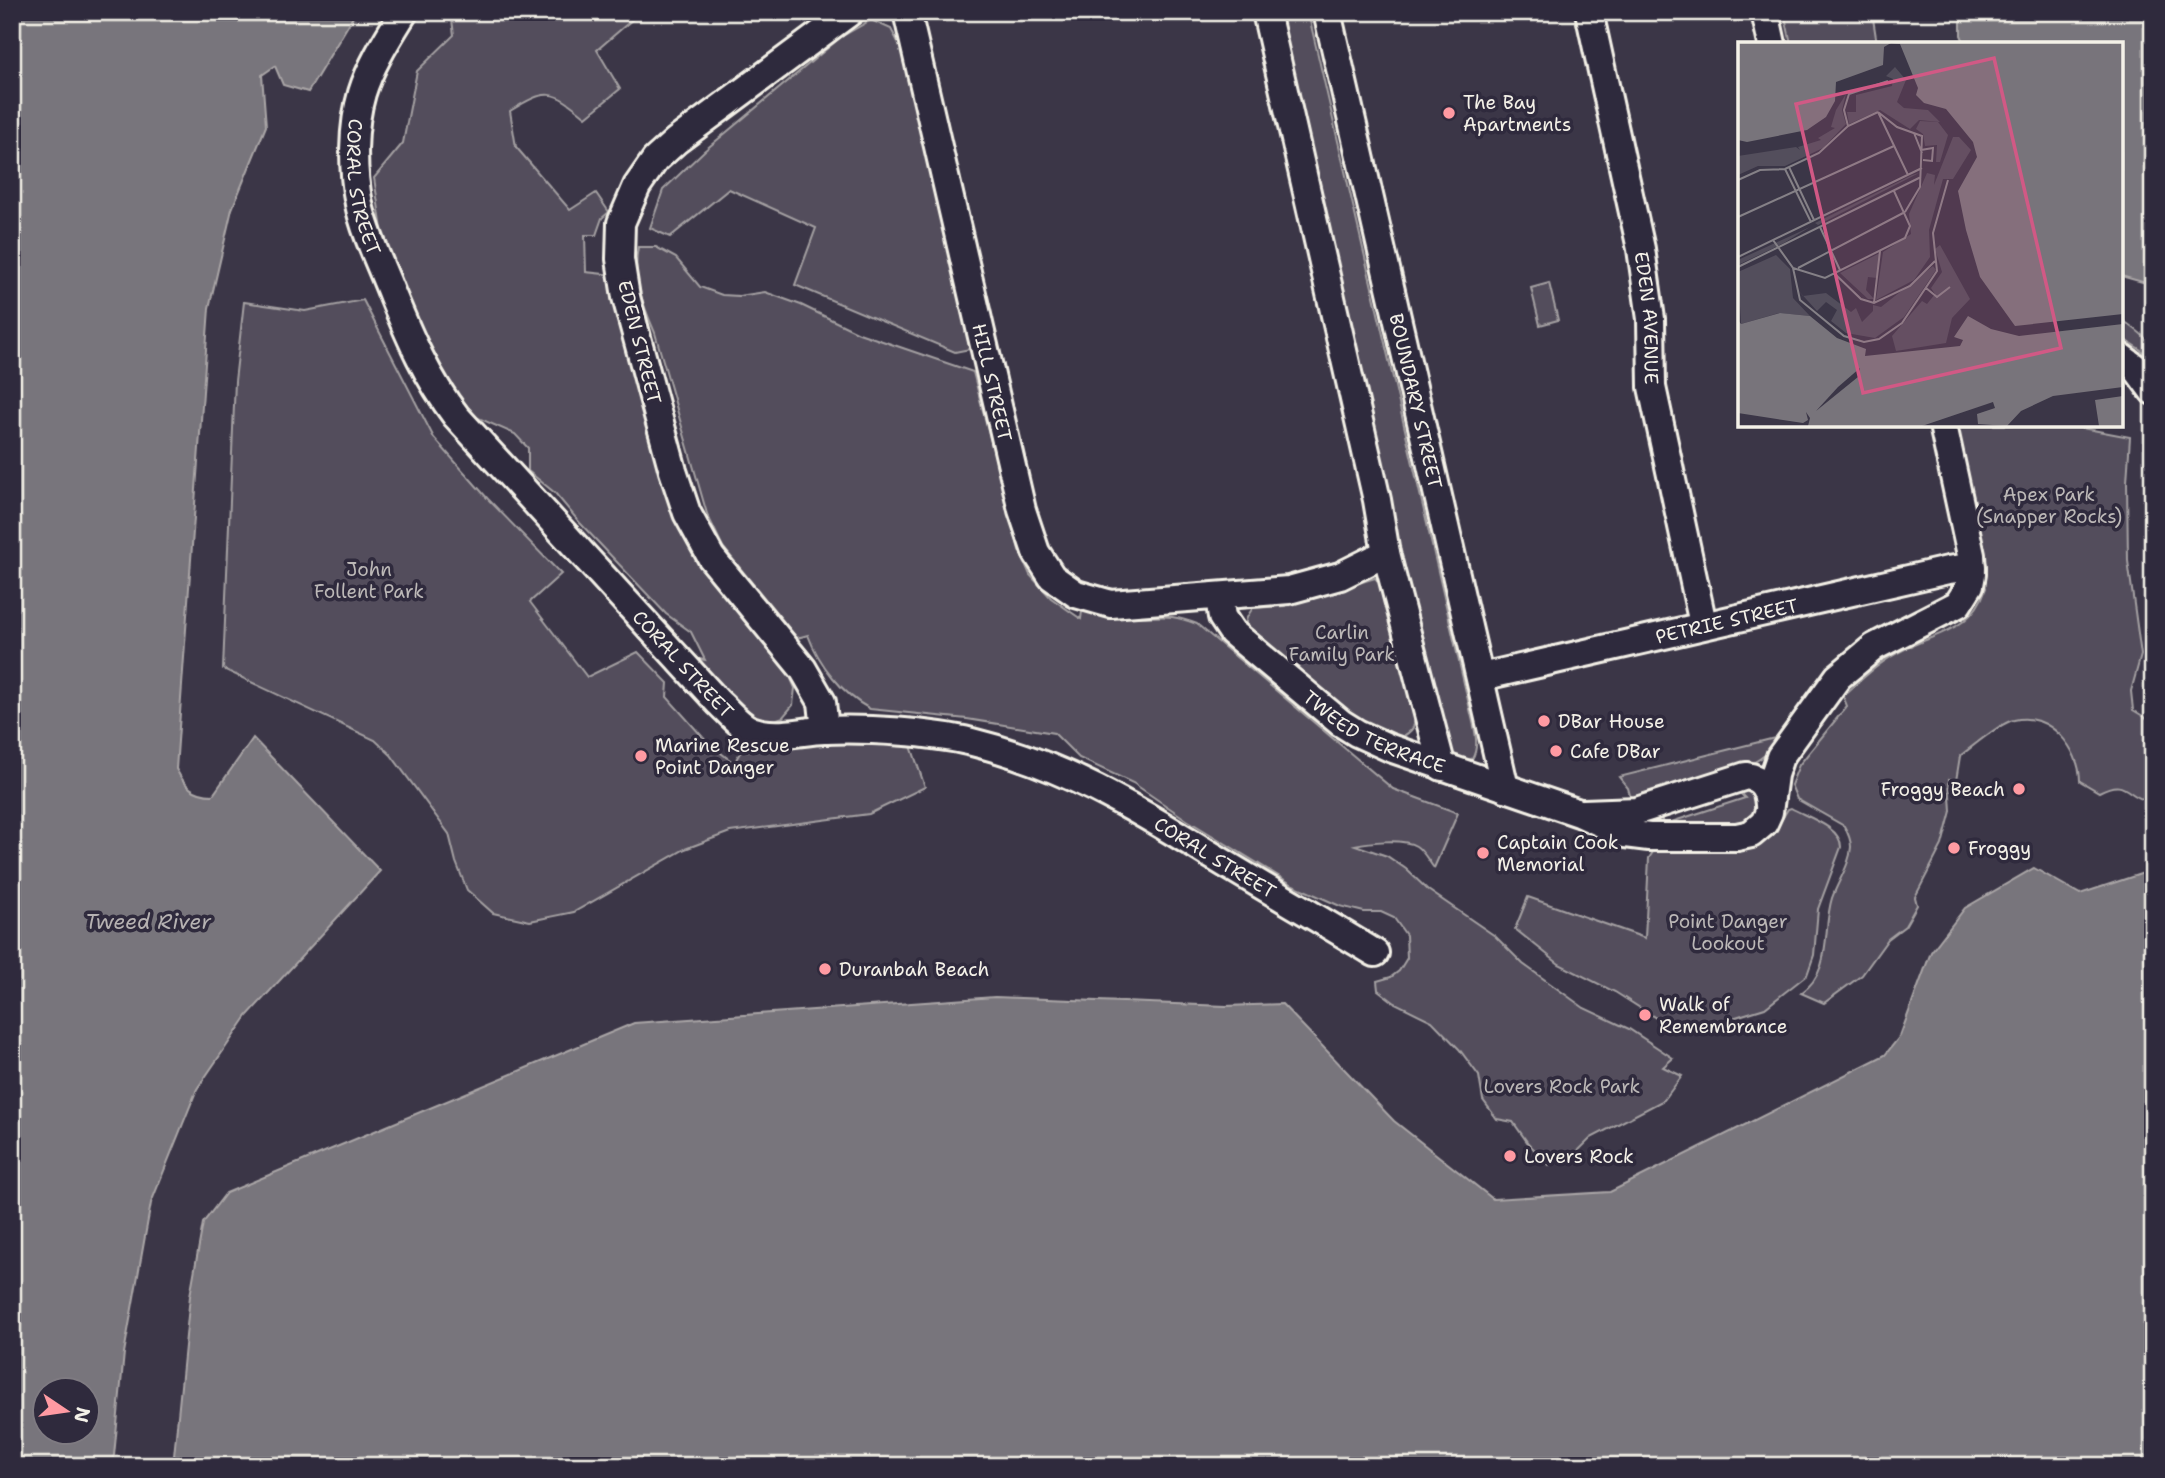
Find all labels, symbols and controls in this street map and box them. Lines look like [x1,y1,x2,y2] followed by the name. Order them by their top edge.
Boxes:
[1738,42,2123,427] inset map
[1463,90,1571,137] place label: The Bay Apartments
[1441,105,1457,121] marker: The Bay Apartments
[341,117,387,259] street label: CORAL STREET
[1628,250,1664,385] street label: EDEN AVENUE
[612,278,667,407] street label: EDEN STREET
[1384,311,1448,491] street label: BOUNDARY STREET
[966,321,1018,444] street label: HILL STREET
[1976,482,2122,529] park label: Apex Park (Snapper Rocks)
[314,557,424,604] park label: John Follent Park
[1653,593,1801,650] street label: PETRIE STREET
[627,605,739,724] street label: CORAL STREET
[1289,620,1395,667] park label: Carlin Family Park
[1298,685,1449,779] street label: TWEED TERRACE
[1558,709,1665,734] place label: DBar House
[1536,713,1552,729] marker: DBar House
[655,733,790,780] place label: Marine Rescue Point Danger
[1570,739,1661,764] place label: Cafe DBar
[1548,743,1564,759] marker: Cafe DBar
[633,748,649,764] marker: Marine Rescue Point Danger
[1881,777,2005,802] place label: Froggy Beach
[2011,781,2027,797] marker: Froggy Beach
[1149,811,1281,904] street label: CORAL STREET
[1497,830,1619,877] place label: Captain Cook Memorial
[1968,836,2031,861] place label: Froggy
[1946,840,1962,856] marker: Froggy
[1475,845,1491,861] marker: Captain Cook Memorial
[85,908,212,936] water label: Tweed River
[1668,909,1788,956] park label: Point Danger Lookout
[839,957,989,982] place label: Duranbah Beach
[817,961,833,977] marker: Duranbah Beach
[1659,992,1787,1039] place label: Walk of Remembrance
[1637,1007,1653,1023] marker: Walk of Remembrance
[1483,1074,1641,1099] park label: Lovers Rock Park
[1524,1144,1634,1169] place label: Lovers Rock
[1502,1148,1518,1164] marker: Lovers Rock
[32,1376,102,1446] north arrow
[68,1405,96,1425] text: N

